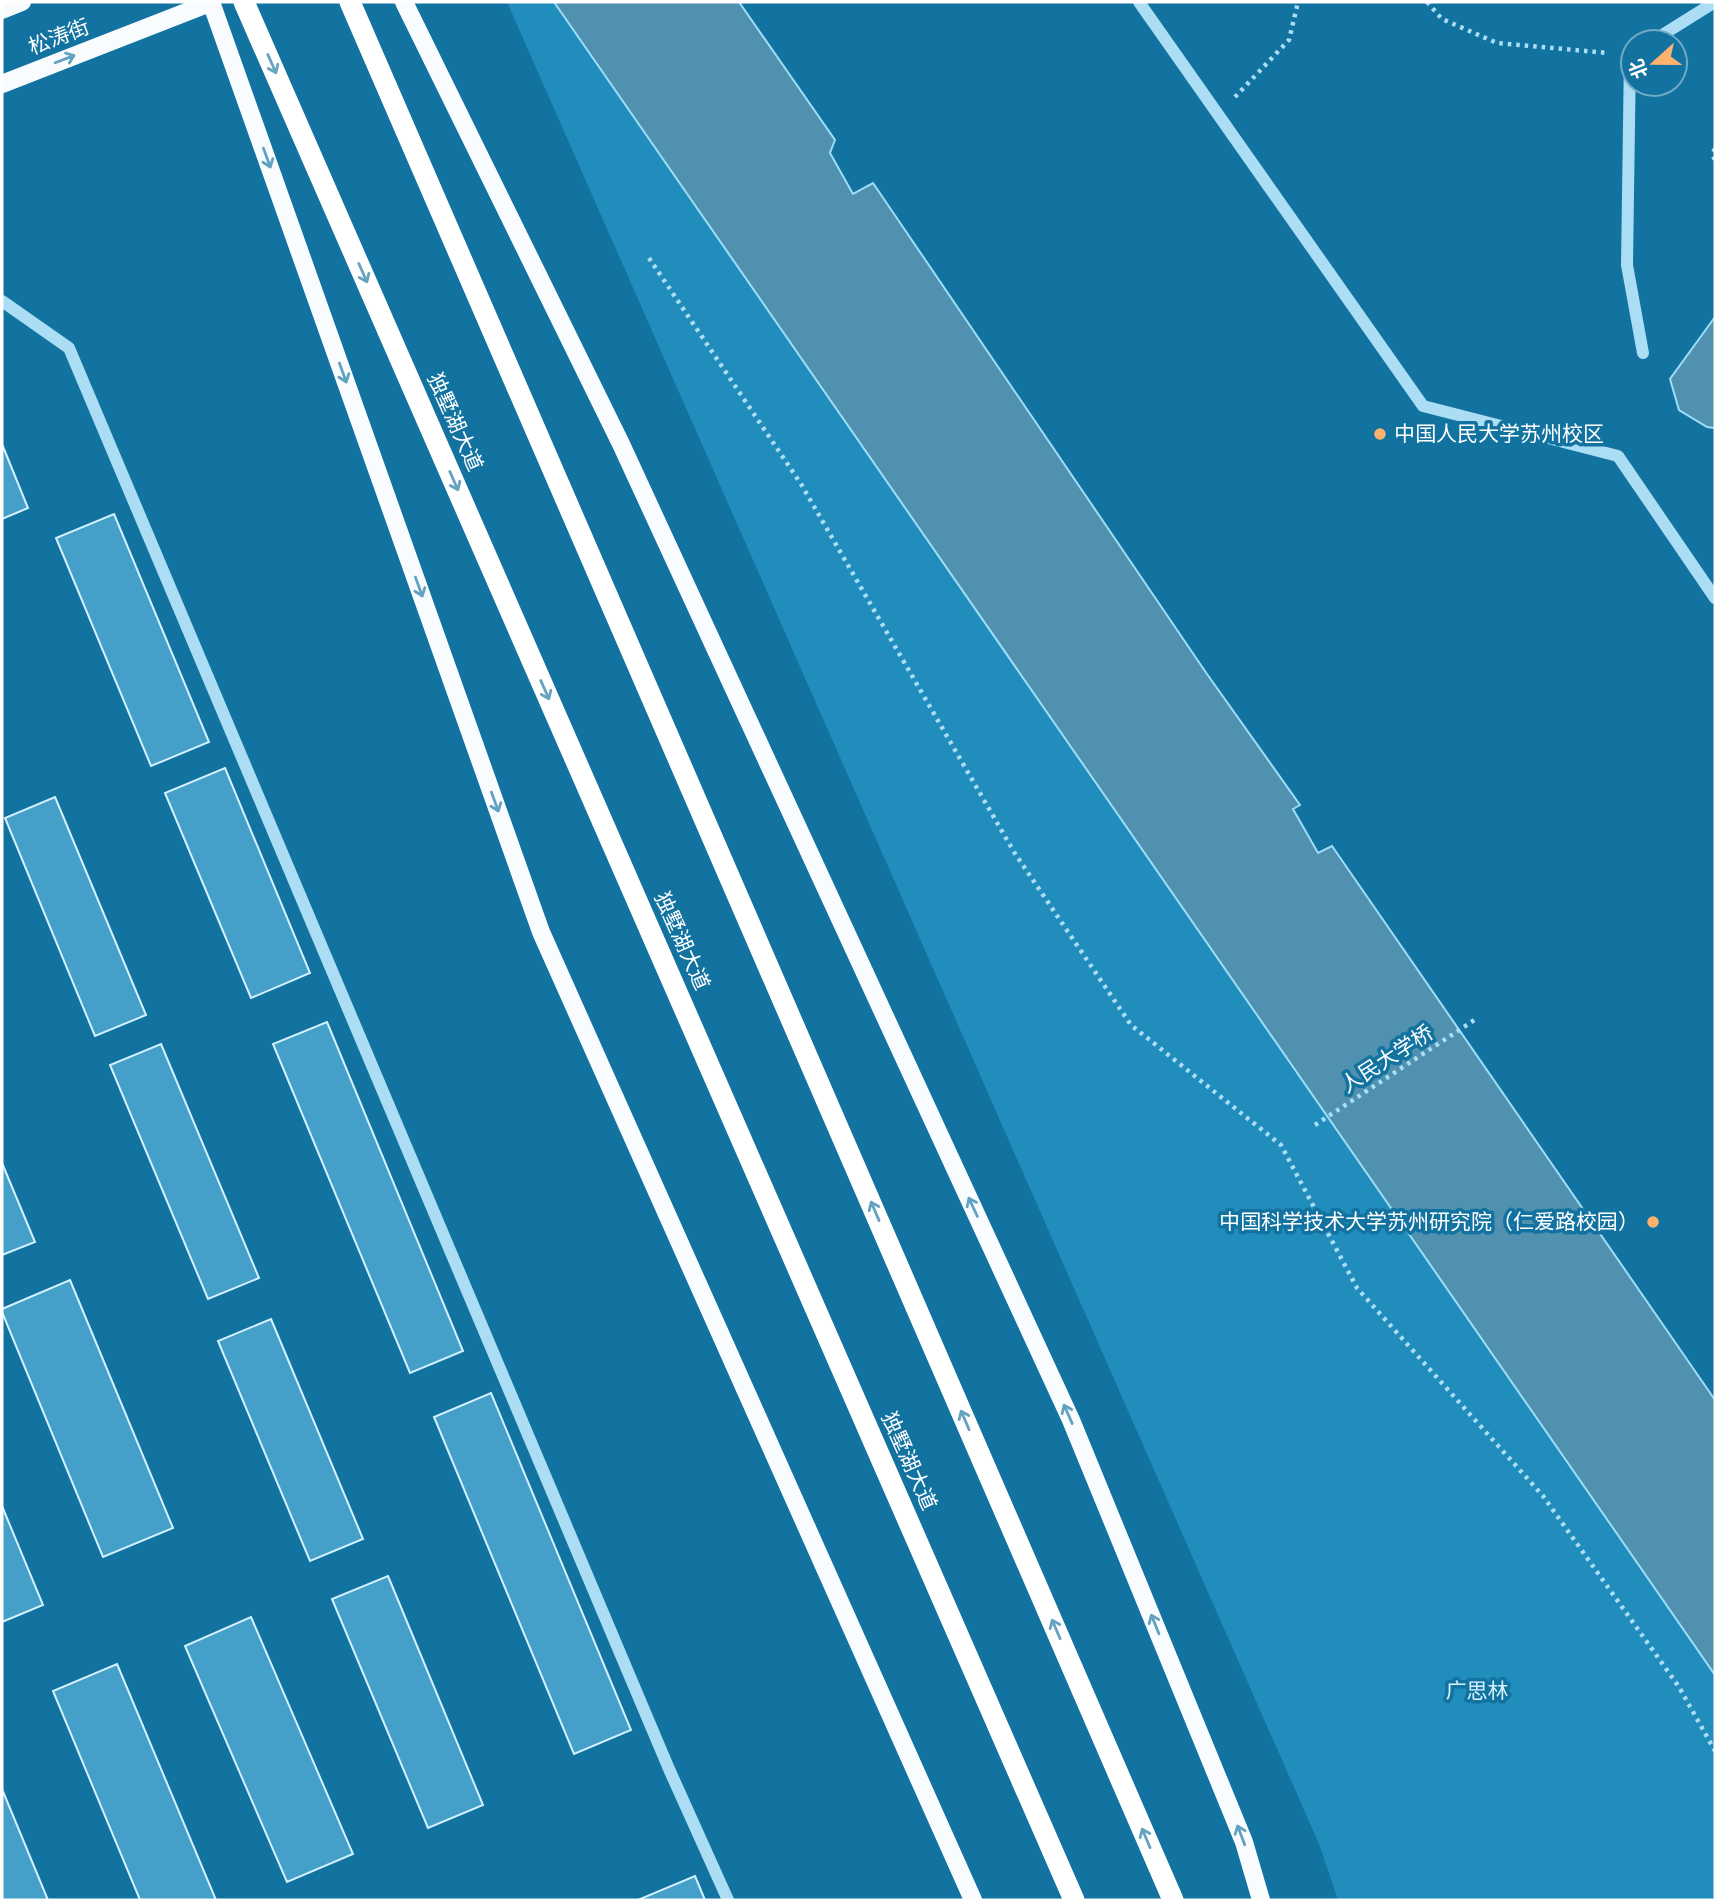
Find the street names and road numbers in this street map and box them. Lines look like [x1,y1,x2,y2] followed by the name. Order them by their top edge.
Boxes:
[25,15,94,62] street label: 松涛街
[420,369,487,476] street label: 独墅湖大道
[647,888,714,995] street label: 独墅湖大道
[1336,1020,1439,1100] street label: 人民大学桥
[874,1408,941,1515] street label: 独墅湖大道

